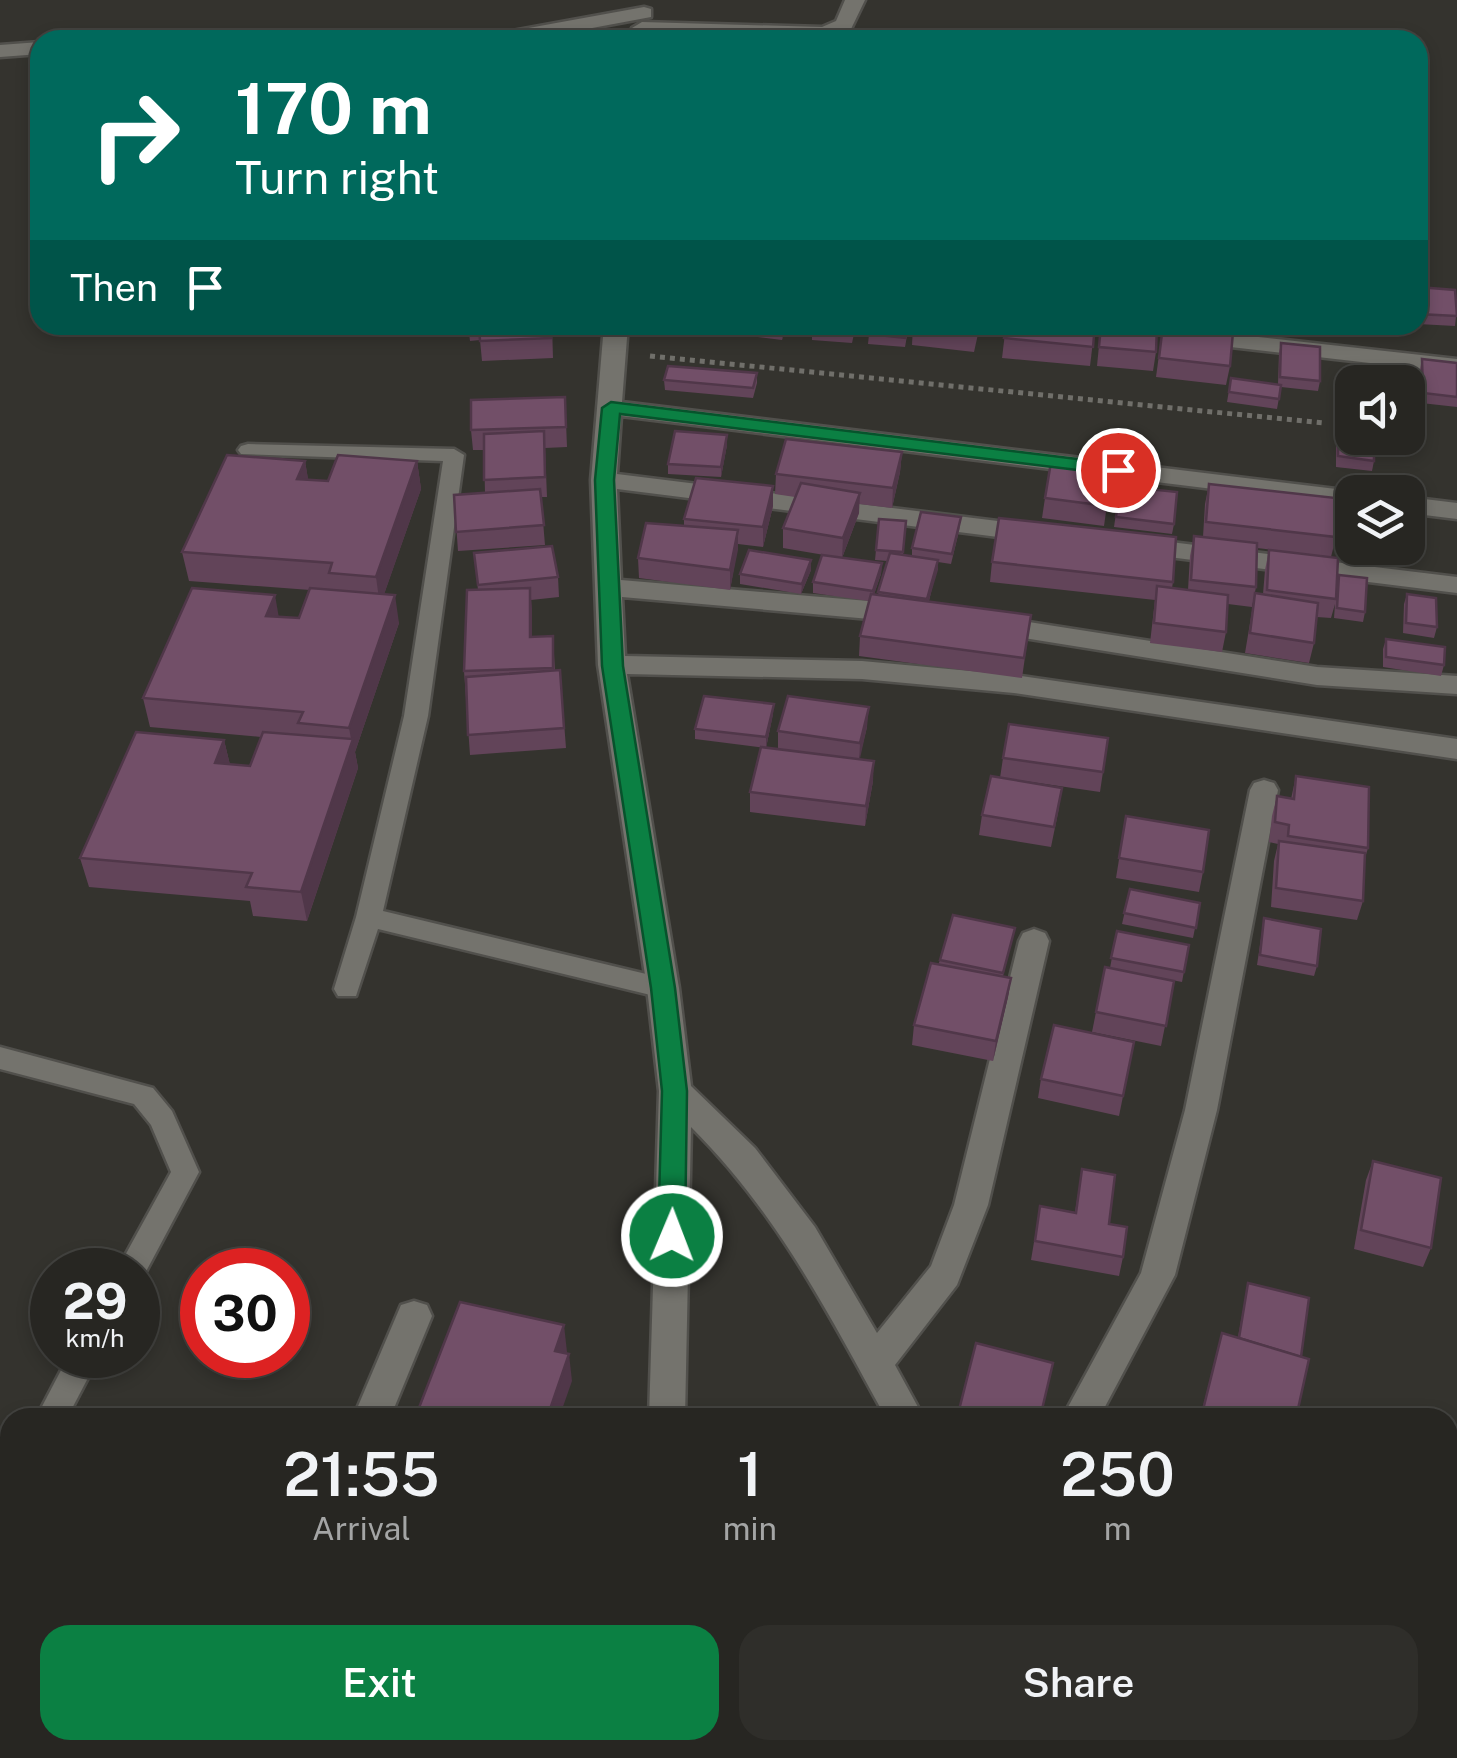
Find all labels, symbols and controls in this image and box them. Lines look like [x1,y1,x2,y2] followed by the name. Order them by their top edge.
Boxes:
[235,67,432,150] text: 170 m
[70,70,200,200] icon: right
[235,151,439,204] text: Turn right
[178,260,233,315] icon: arrive
[70,265,158,310] text: Then
[1335,365,1425,565] map controls
[1335,365,1425,455] button: sound
[1076,428,1161,513] pin
[1091,443,1146,498] icon: arrive
[1335,475,1425,565] button: layers
[620,1184,724,1288] position arrow
[180,1248,310,1378] speed limit sign: 30
[63,1271,127,1330] text: 29
[66,1323,124,1353] text: km/h
[283,1439,440,1510] text: 21:55
[737,1439,762,1510] text: 1
[1060,1439,1175,1510] text: 250
[312,1510,411,1547] text: Arrival
[723,1510,777,1547] text: min
[1104,1510,1131,1547] text: m
[40,1625,719,1740] button: Exit
[739,1625,1418,1740] button: Share

